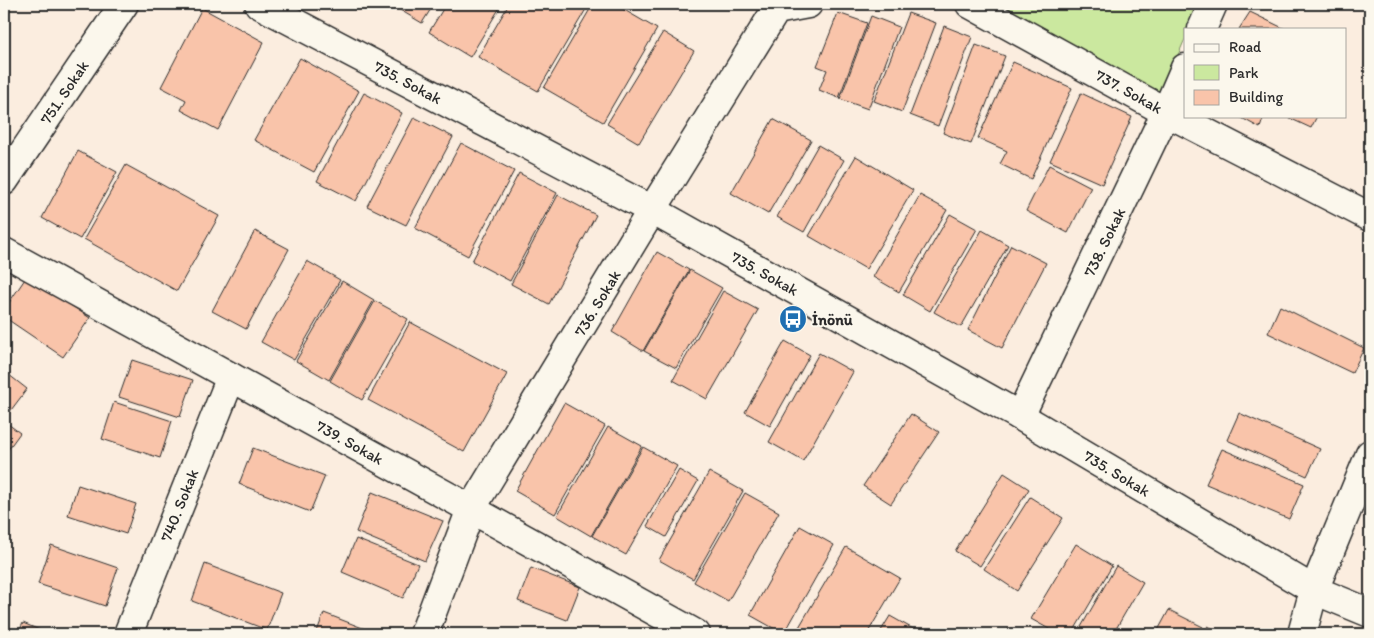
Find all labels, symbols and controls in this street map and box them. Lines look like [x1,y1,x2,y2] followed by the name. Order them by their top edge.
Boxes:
[1184,28,1346,118] legend
[1229,38,1262,56] text: Road
[36,57,93,128] street label: 751. Sokak
[371,57,445,108] street label: 735. Sokak
[1229,64,1259,82] text: Park
[1092,65,1166,118] street label: 737. Sokak
[1229,88,1283,106] text: Building
[1080,205,1129,280] street label: 738. Sokak
[728,247,802,300] street label: 735. Sokak
[570,267,625,340] street label: 736. Sokak
[778,304,808,334] bus stop icon: İnönü
[812,310,853,329] place label: İnönü
[313,416,387,469] street label: 739. Sokak
[1080,446,1153,501] street label: 735. Sokak
[156,466,203,544] street label: 740. Sokak

